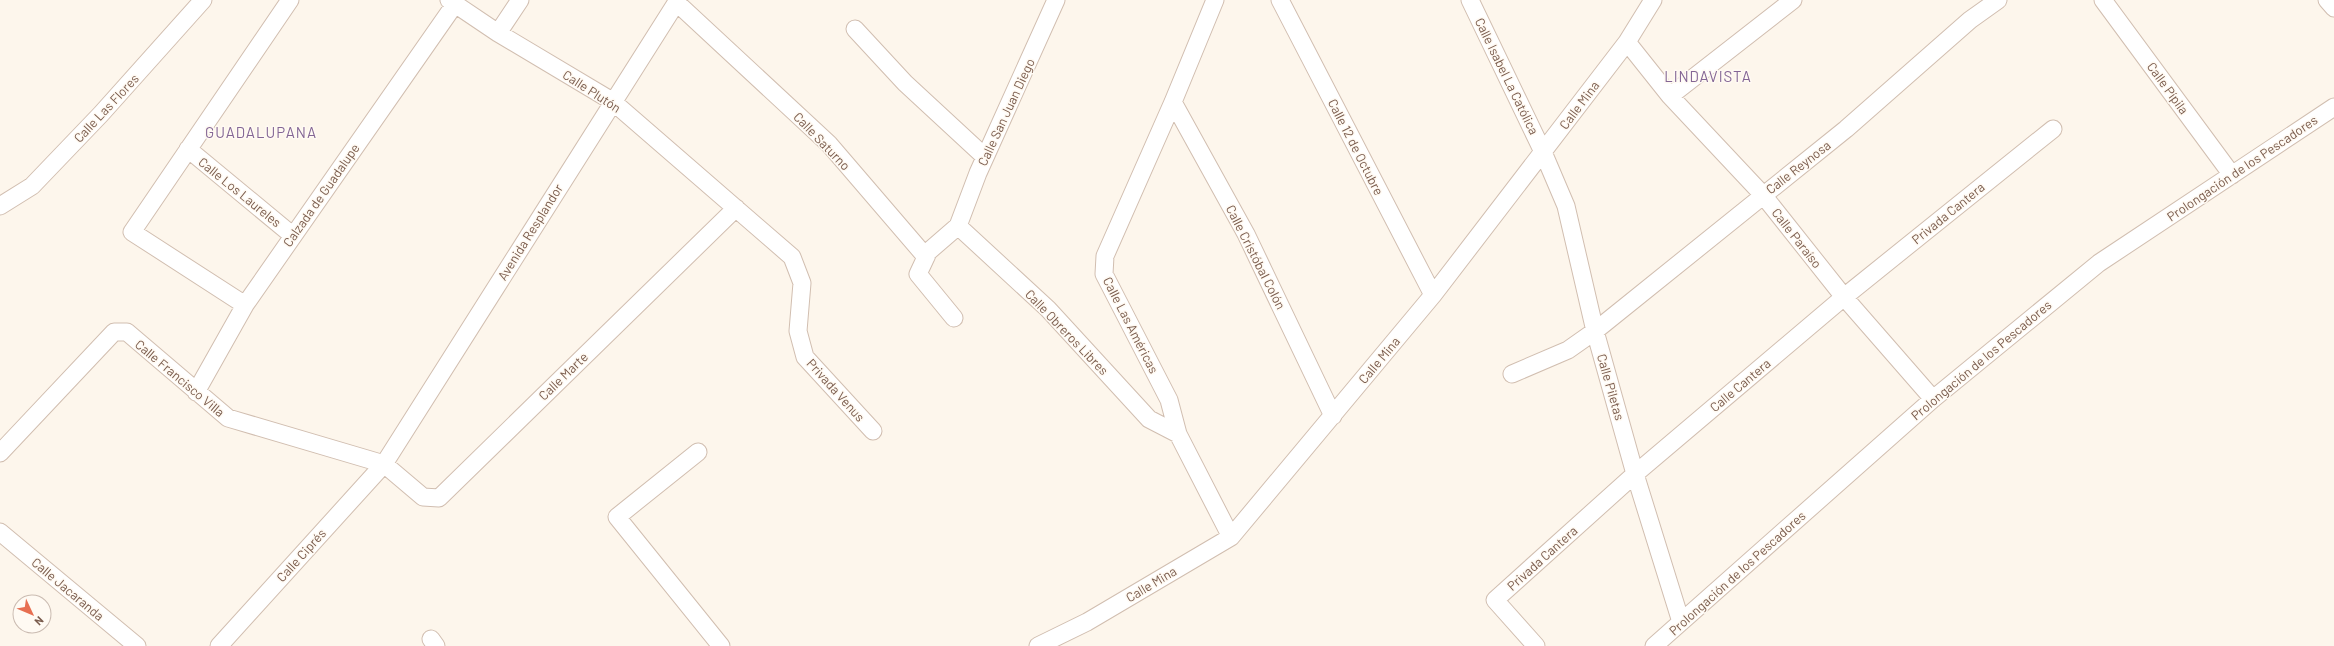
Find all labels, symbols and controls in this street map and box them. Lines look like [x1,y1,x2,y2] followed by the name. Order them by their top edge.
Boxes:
[1472,15,1542,137] street label: Calle Isabel La Católica
[974,56,1038,168] street label: Calle San Juan Diego
[2144,59,2192,117] street label: Calle Pípila
[560,66,624,116] street label: Calle Plutón
[1664,67,1752,85] district label: LINDAVISTA
[70,70,142,146] street label: Calle Las Flores
[1556,78,1602,132] street label: Calle Mina
[1325,96,1387,198] street label: Calle 12 de Octubre
[790,109,854,173] street label: Calle Saturno
[2164,112,2320,224] street label: Prolongación de los Pescadores
[205,123,317,141] district label: GUADALUPANA
[1763,137,1833,197] street label: Calle Reynosa
[279,140,363,250] street label: Calzada de Guadalupe
[195,154,285,230] street label: Calle Los Laureles
[1908,179,1988,247] street label: Privada Cantera
[494,181,566,283] street label: Avenida Resplandor
[1223,202,1289,312] street label: Calle Cristóbal Colón
[1769,205,1825,271] street label: Calle Paraíso
[1100,274,1162,376] street label: Calle Las Américas
[1022,286,1112,378] street label: Calle Obreros Libres
[1908,297,2054,423] street label: Prolongación de los Pescadores
[1355,333,1403,387] street label: Calle Mina
[132,336,228,420] street label: Calle Francisco Villa
[535,349,591,403] street label: Calle Marte
[1594,352,1628,422] street label: Calle Piletas
[804,355,868,425] street label: Privada Venus
[1706,355,1774,415] street label: Calle Cantera
[1665,507,1809,639] street label: Prolongación de los Pescadores
[1504,522,1580,594] street label: Privada Cantera
[273,525,329,585] street label: Calle Ciprés
[29,554,107,624] street label: Calle Jacaranda
[1123,563,1179,605] street label: Calle Mina
[12,594,52,634] north arrow
[32,614,47,628] text: N

